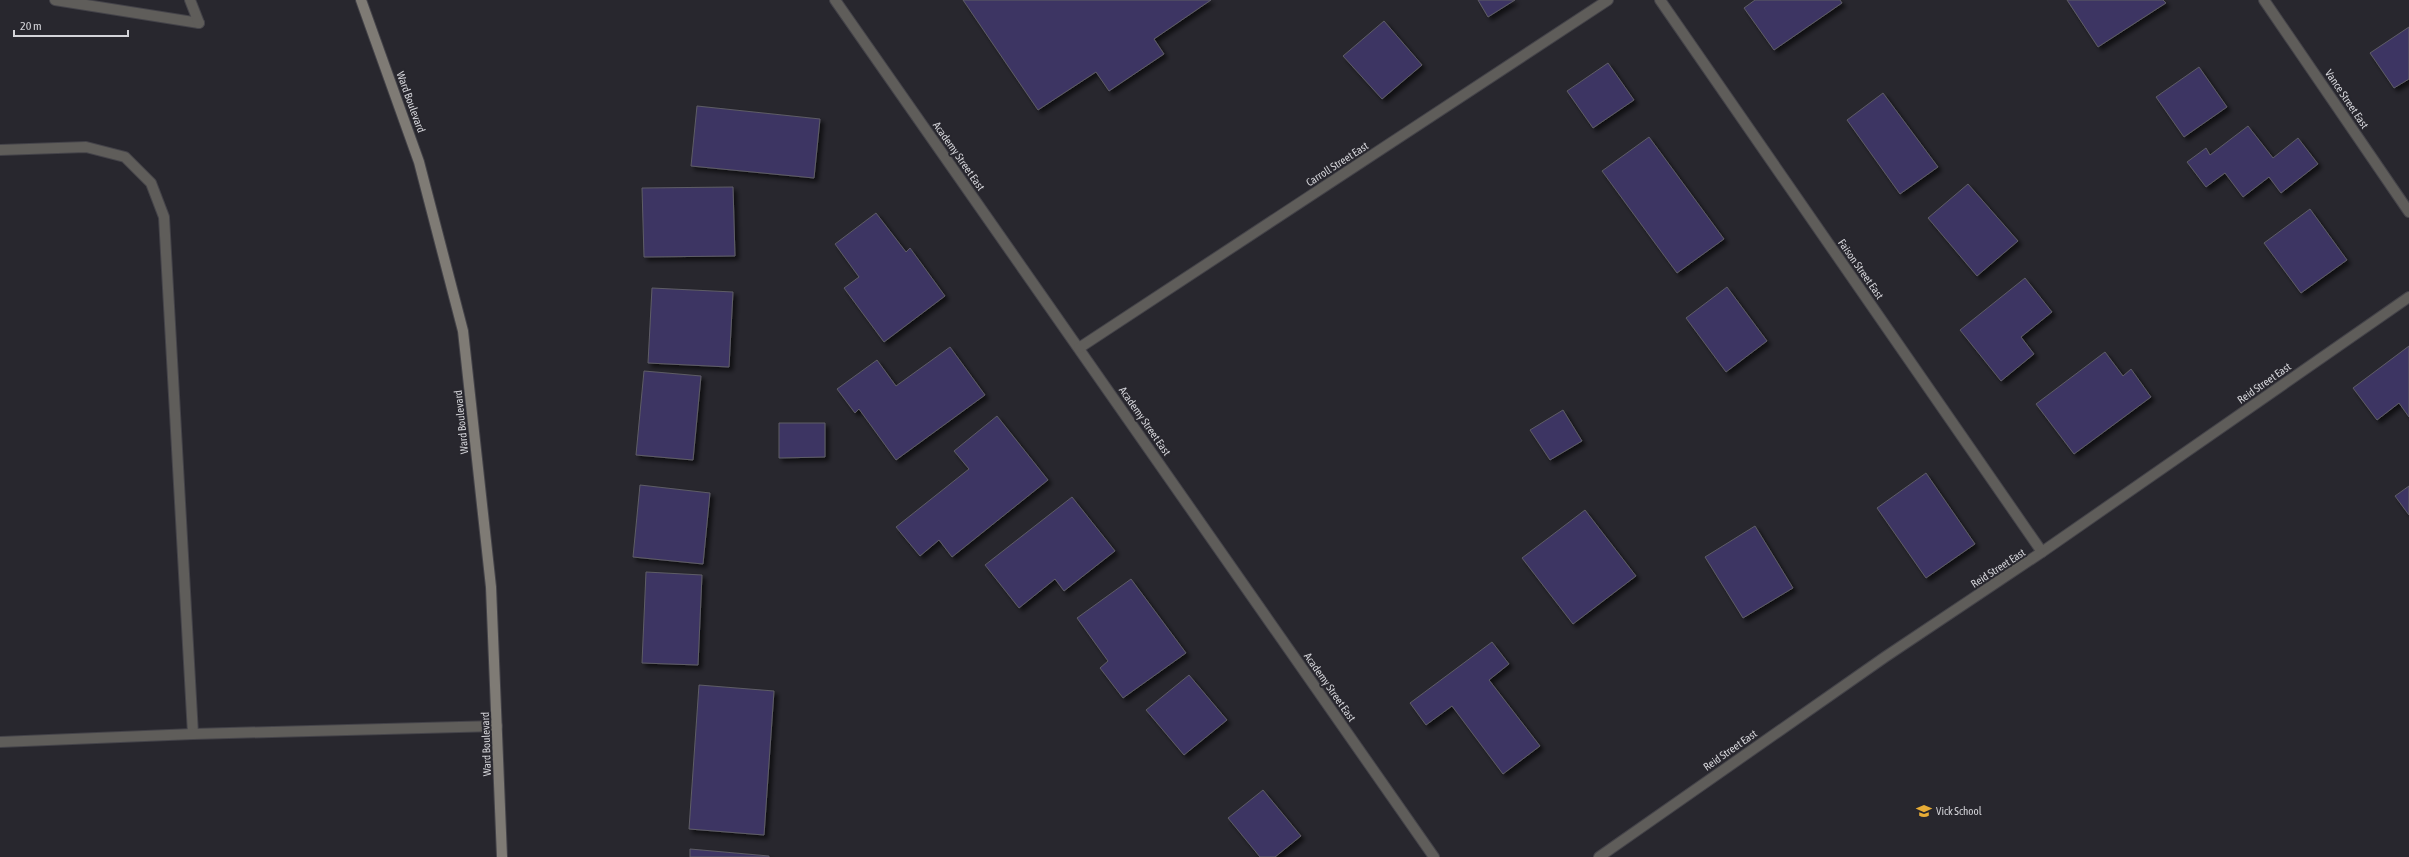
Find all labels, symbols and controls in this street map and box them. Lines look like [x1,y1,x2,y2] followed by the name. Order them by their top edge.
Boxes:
[14,12,128,38] scale bar
[20,19,42,33] text: 20 m
[2323,67,2371,131] street label: Vance Street East
[394,70,428,134] street label: Ward Boulevard
[931,119,987,193] street label: Academy Street East
[1304,139,1370,189] street label: Carroll Street East
[1836,237,1886,301] street label: Faison Street East
[2235,360,2293,406] street label: Reid Street East
[1117,384,1173,458] street label: Academy Street East
[452,389,470,455] street label: Ward Boulevard
[1969,546,2027,590] street label: Reid Street East
[1302,650,1358,724] street label: Academy Street East
[479,712,493,776] street label: Ward Boulevard
[1701,727,1759,773] street label: Reid Street East
[1915,802,1933,820] school or university icon: Vick School
[1936,805,1982,817] place label: Vick School

